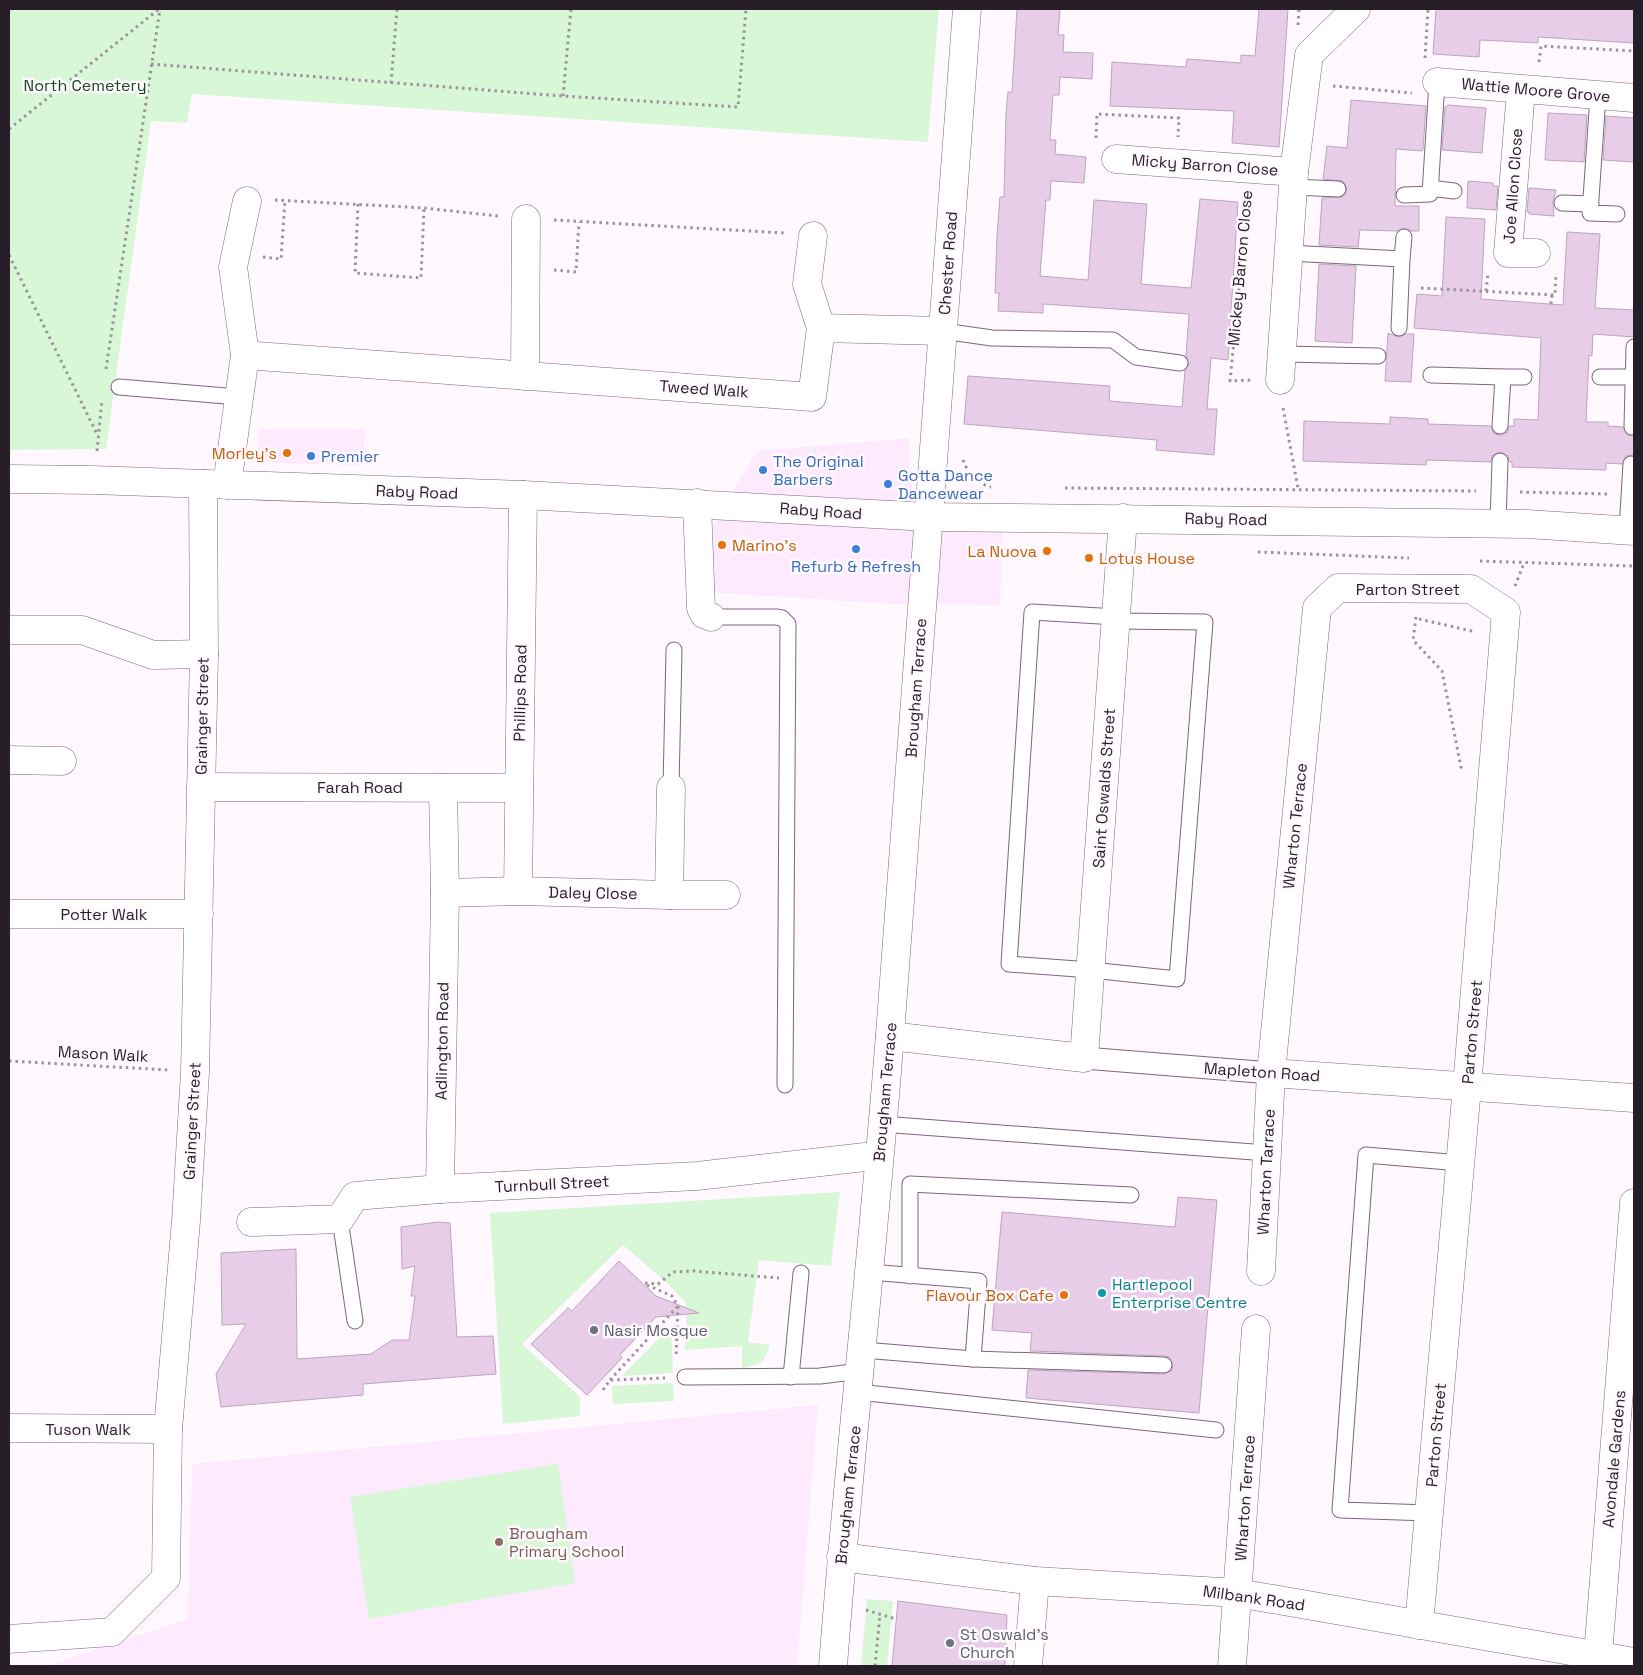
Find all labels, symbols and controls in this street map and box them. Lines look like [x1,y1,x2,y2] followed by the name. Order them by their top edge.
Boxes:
[1461,73,1611,107] street label: Wattie Moore Grove
[24,75,146,96] park label: North Cemetery
[1498,127,1528,245] street label: Joe Allon Close
[1131,149,1279,181] street label: Micky Barron Close
[1223,189,1257,347] street label: Mickey Barron Close
[934,211,962,315] street label: Chester Road
[659,375,750,403] street label: Tweed Walk
[212,443,277,464] place label: Morley's
[321,446,379,467] place label: Premier
[281,447,293,459] marker: Morley's
[305,450,317,462] marker: Premier
[773,451,864,490] place label: The Original Barbers
[757,464,769,476] marker: The Original Barbers
[898,465,993,504] place label: Gotta Dance Dancewear
[882,478,894,490] marker: Gotta Dance Dancewear
[375,480,459,504] street label: Raby Road
[779,498,863,524] street label: Raby Road
[1184,508,1268,530] street label: Raby Road
[732,535,797,556] place label: Marino's
[716,539,728,551] marker: Marino's
[967,541,1037,562] place label: La Nuova
[850,543,862,555] marker: Refurb & Refresh
[1041,545,1053,557] marker: La Nuova
[1099,548,1195,569] place label: Lotus House
[1083,552,1095,564] marker: Lotus House
[791,556,921,577] place label: Refurb & Refresh
[1356,579,1460,600] street label: Parton Street
[901,618,931,758] street label: Brougham Terrace
[509,644,531,742] street label: Phillips Road
[190,657,214,775] street label: Grainger Street
[1088,707,1120,869] street label: Saint Oswalds Street
[1278,762,1312,890] street label: Wharton Terrace
[317,777,403,798] street label: Farah Road
[548,882,638,904] street label: Daley Close
[61,904,148,925] street label: Potter Walk
[1457,979,1487,1085] street label: Parton Street
[430,982,454,1100] street label: Adlington Road
[868,1021,902,1163] street label: Brougham Terrace
[57,1041,149,1067] street label: Mason Walk
[1203,1057,1321,1087] street label: Mapleton Road
[178,1062,206,1180] street label: Grainger Street
[1252,1108,1280,1236] street label: Wharton Tarrace
[494,1171,610,1197] street label: Turnbull Street
[1112,1274,1247,1313] place label: Hartlepool Enterprise Centre
[926,1285,1054,1306] place label: Flavour Box Cafe
[1096,1287,1108,1299] marker: Hartlepool Enterprise Centre
[1058,1289,1070,1301] marker: Flavour Box Cafe
[604,1320,708,1341] place label: Nasir Mosque
[588,1324,600,1336] marker: Nasir Mosque
[1421,1382,1451,1488] street label: Parton Street
[1598,1389,1630,1529] street label: Avondale Gardens
[45,1419,131,1440] street label: Tuson Walk
[830,1424,866,1566] street label: Brougham Terrace
[1230,1434,1260,1562] street label: Wharton Terrace
[509,1523,624,1562] place label: Brougham Primary School
[493,1536,505,1548] marker: Brougham Primary School
[1202,1580,1306,1616] street label: Milbank Road
[960,1624,1049,1663] place label: St Oswald's Church
[944,1637,956,1649] marker: St Oswald's Church

